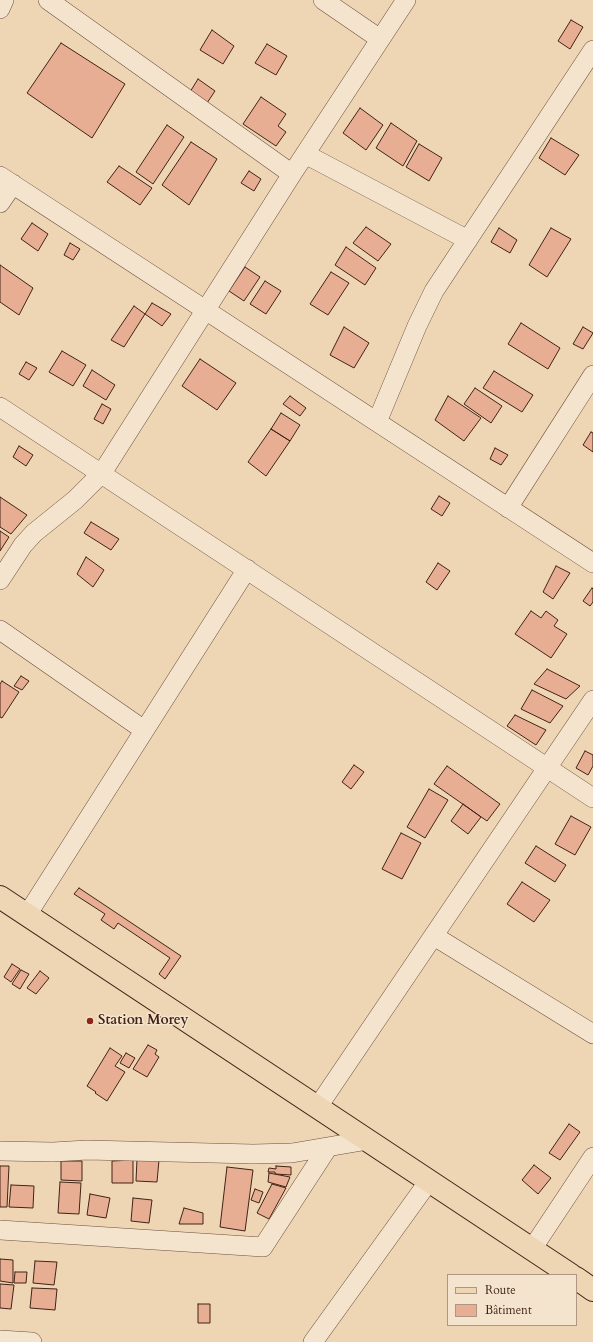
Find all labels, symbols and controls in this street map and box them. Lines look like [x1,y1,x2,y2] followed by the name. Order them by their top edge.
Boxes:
[98,1013,189,1029] place label: Station Morey
[85,1016,95,1026] marker: Station Morey
[447,1274,577,1326] legend
[485,1282,516,1298] text: Route
[485,1302,532,1318] text: Bâtiment

